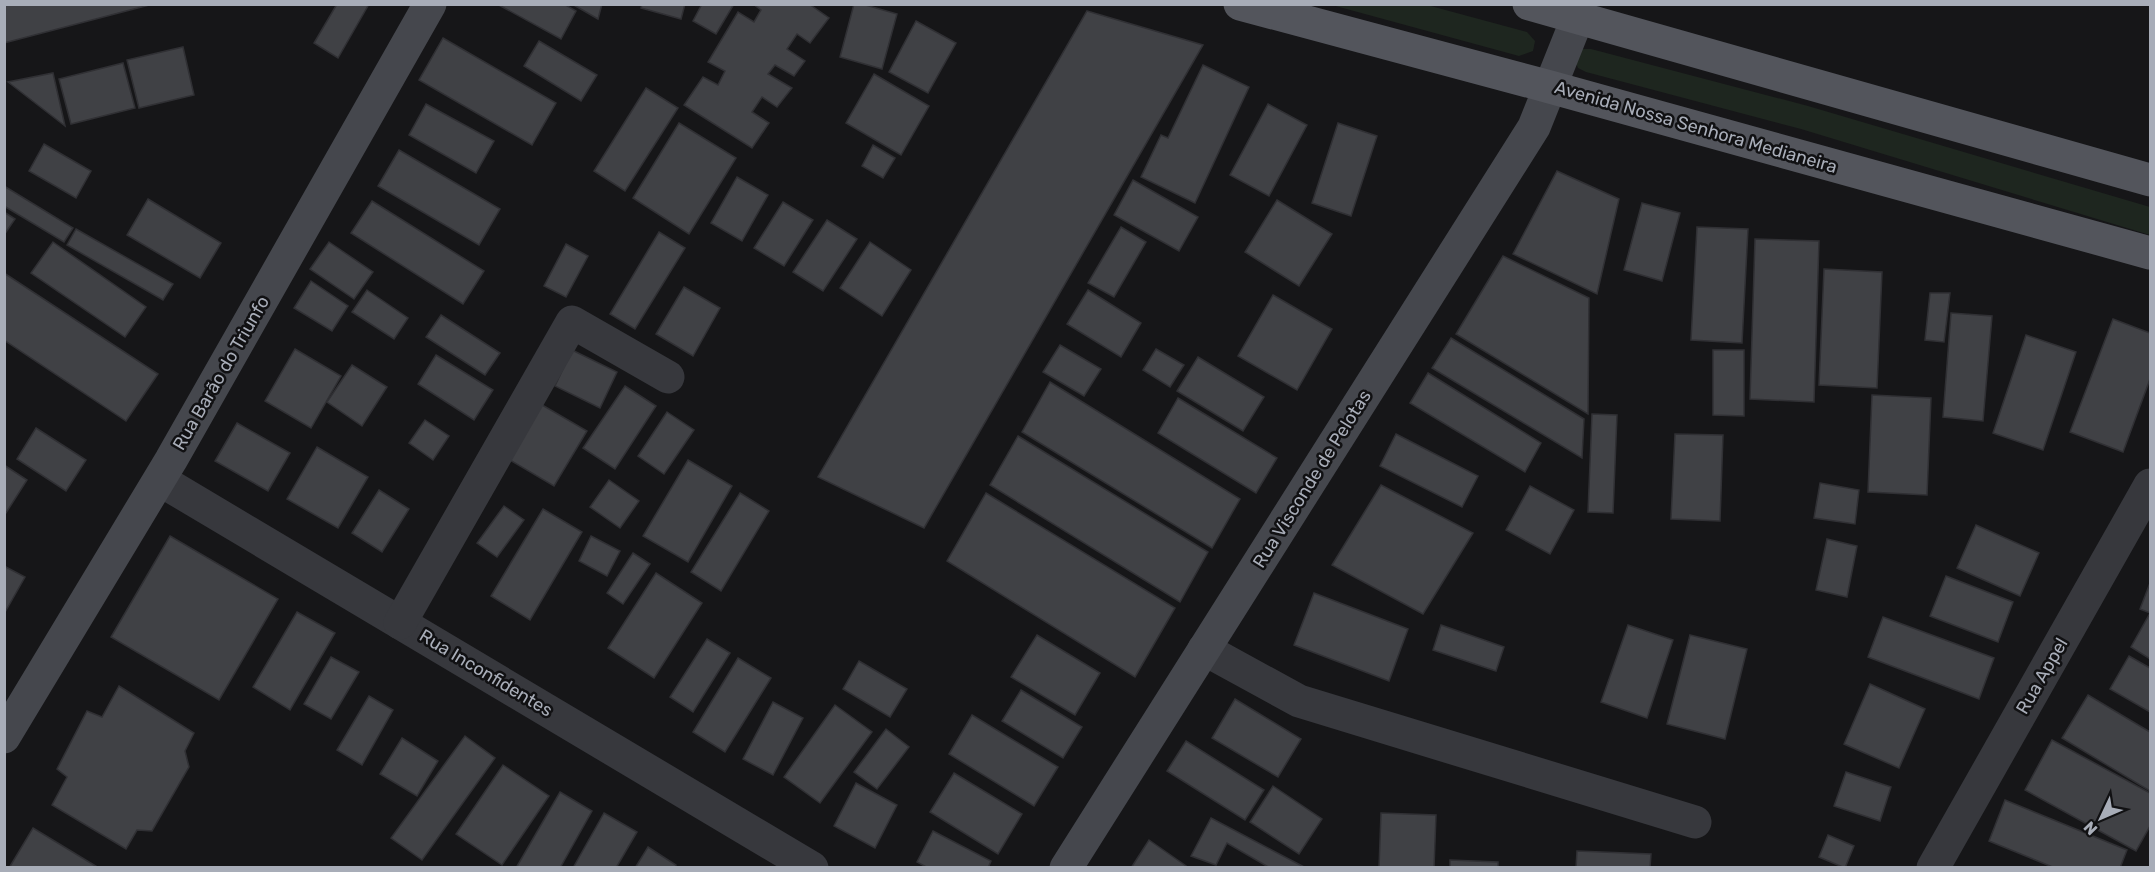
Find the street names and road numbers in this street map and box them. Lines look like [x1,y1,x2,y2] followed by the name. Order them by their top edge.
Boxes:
[1552,76,1840,178] street label: Avenida Nossa Senhora Medianeira
[168,292,274,454] street label: Rua Barão do Triunfo
[1248,386,1376,572] street label: Rua Visconde de Pelotas
[415,625,557,721] street label: Rua Inconfidentes
[2011,634,2073,718] street label: Rua Appel

